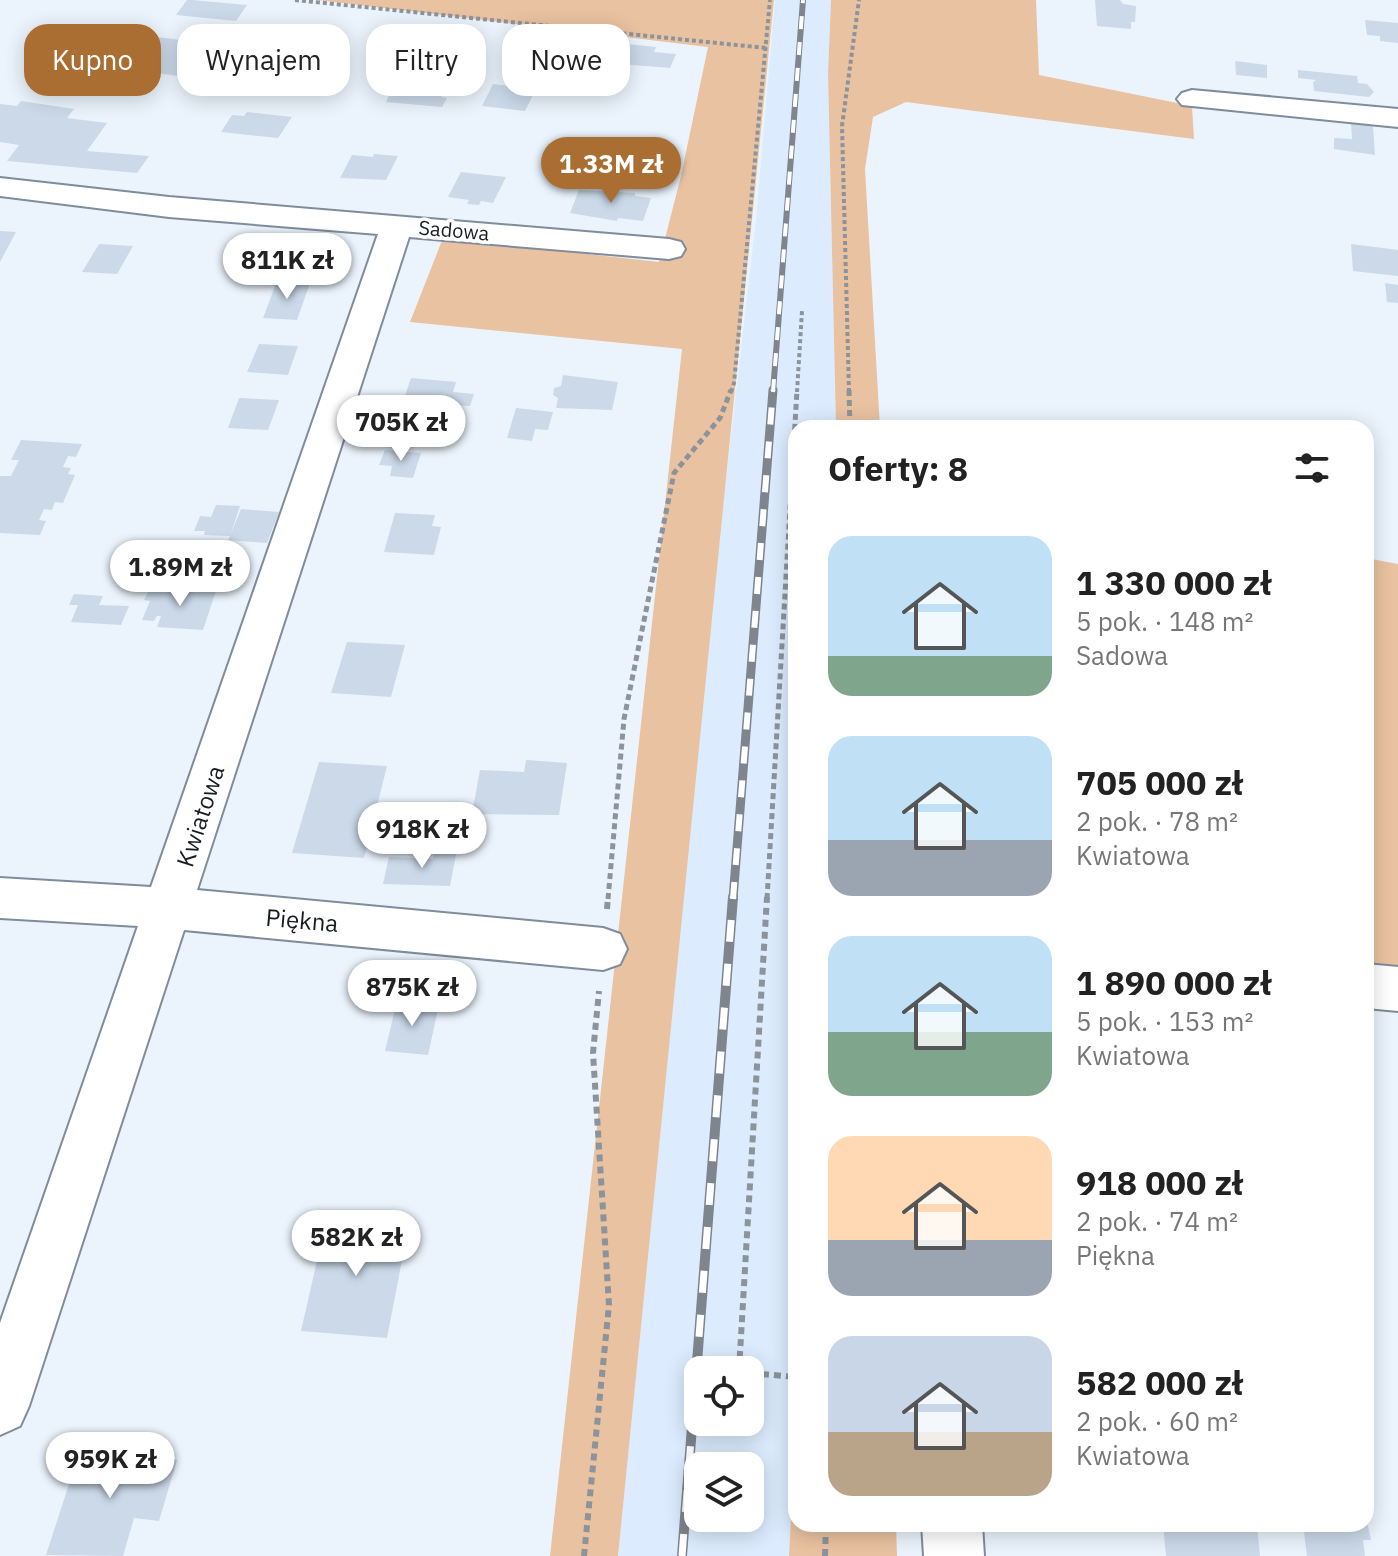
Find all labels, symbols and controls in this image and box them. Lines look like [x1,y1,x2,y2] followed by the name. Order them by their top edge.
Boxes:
[24,24,161,96] chip: Kupno
[177,24,350,96] chip: Wynajem
[366,24,486,96] chip: Filtry
[502,24,630,96] chip: Nowe
[528,137,694,205] pin: 1.33M zł
[559,146,663,180] text: 1.33M zł
[418,213,491,247] street label: Sadowa
[213,233,361,301] pin: 811K zł
[241,242,333,276] text: 811K zł
[327,395,475,463] pin: 705K zł
[355,404,447,438] text: 705K zł
[828,446,968,490] text: Oferty: 8
[1290,446,1334,490] icon: filters
[97,540,263,608] pin: 1.89M zł
[128,549,232,583] text: 1.89M zł
[1076,560,1271,604] text: 1 330 000 zł
[892,568,988,664] icon: home
[1076,604,1254,638] text: 5 pok. · 148 m²
[1076,638,1168,672] text: Sadowa
[1076,760,1243,804] text: 705 000 zł
[169,761,231,871] street label: Kwiatowa
[892,768,988,864] icon: home
[348,802,496,870] pin: 918K zł
[1076,804,1238,838] text: 2 pok. · 78 m²
[376,811,468,845] text: 918K zł
[1076,838,1190,872] text: Kwiatowa
[264,901,340,939] street label: Piękna
[338,960,486,1028] pin: 875K zł
[1076,960,1271,1004] text: 1 890 000 zł
[892,968,988,1064] icon: home
[366,969,458,1003] text: 875K zł
[1076,1004,1254,1038] text: 5 pok. · 153 m²
[1076,1038,1190,1072] text: Kwiatowa
[1076,1160,1243,1204] text: 918 000 zł
[892,1168,988,1264] icon: home
[1076,1204,1238,1238] text: 2 pok. · 74 m²
[282,1210,430,1278] pin: 582K zł
[310,1219,402,1253] text: 582K zł
[1076,1238,1155,1272] text: Piękna
[684,1356,764,1532] map controls
[684,1356,764,1436] button: locate
[1076,1360,1243,1404] text: 582 000 zł
[892,1368,988,1464] icon: home
[1076,1404,1238,1438] text: 2 pok. · 60 m²
[36,1432,184,1500] pin: 959K zł
[1076,1438,1190,1472] text: Kwiatowa
[64,1441,156,1475] text: 959K zł
[684,1452,764,1532] button: layers

